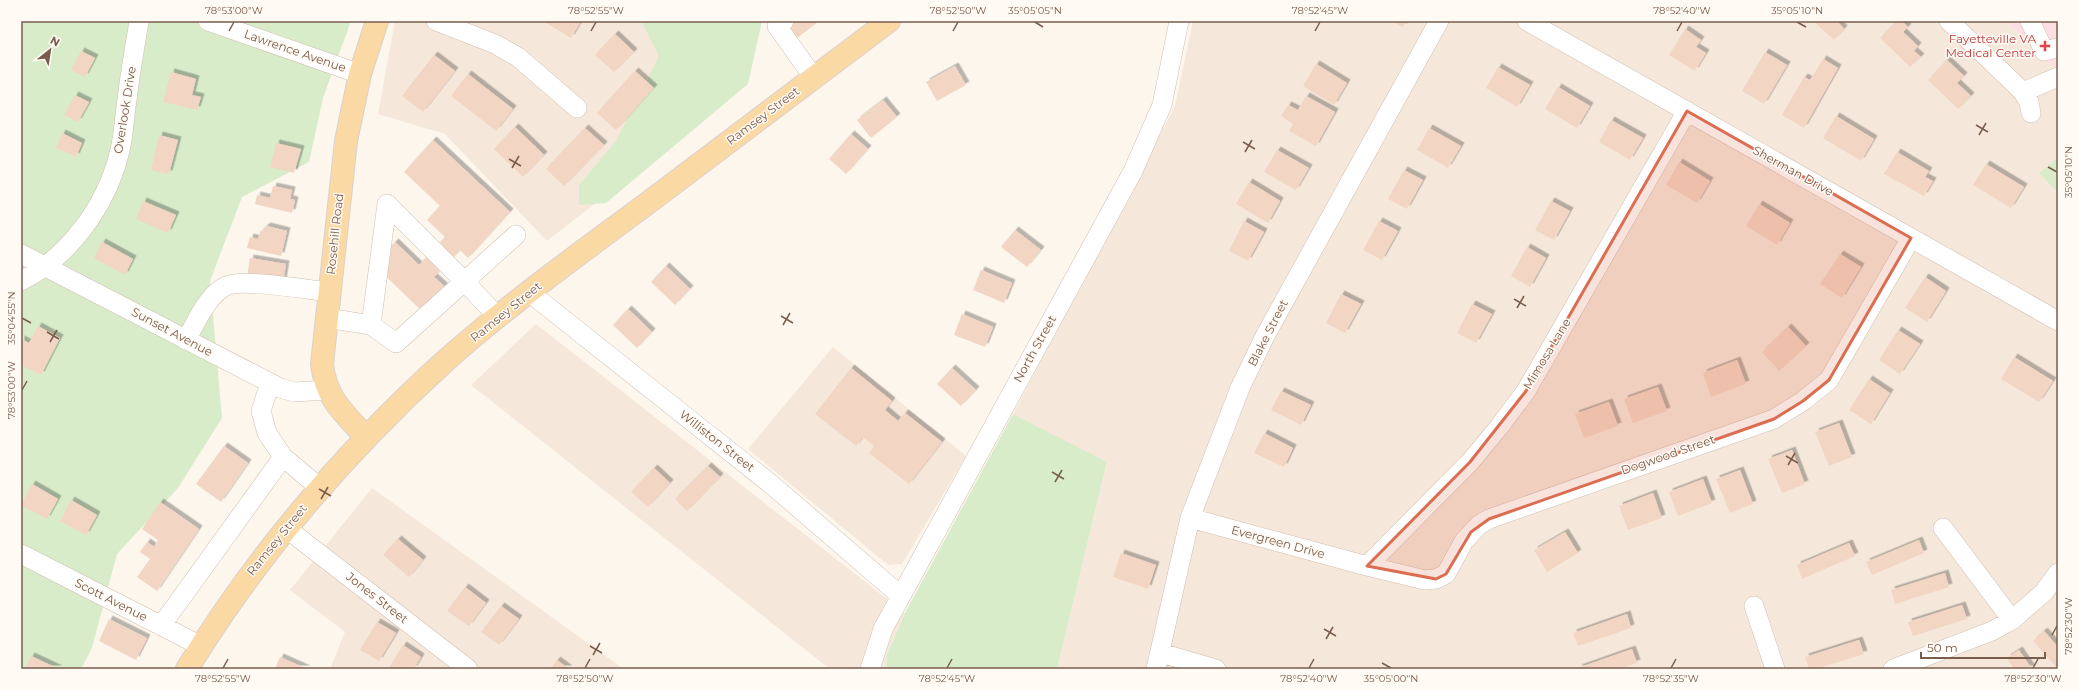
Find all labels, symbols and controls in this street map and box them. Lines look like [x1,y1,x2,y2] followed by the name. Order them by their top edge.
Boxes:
[205,4,263,17] text: 78°53'00"W
[568,4,624,17] text: 78°52'55"W
[930,4,986,17] text: 78°52'50"W
[1008,4,1062,17] text: 35°05'05"N
[1292,4,1348,17] text: 78°52'45"W
[1653,4,1711,17] text: 78°52'40"W
[1771,4,1823,17] text: 35°05'10"N
[242,26,348,75] street label: Lawrence Avenue
[30,30,70,70] north arrow
[1945,31,2036,60] place label: Fayetteville VA Medical Center
[48,33,62,50] text: N
[2039,40,2051,52] marker: Fayetteville VA Medical Center
[110,65,139,155] street label: Overlook Drive
[723,83,802,148] street label: Ramsey Street
[1750,142,1836,199] street label: Sherman Drive
[2062,146,2075,198] text: 35°05'10"N
[323,193,346,275] street label: Rosehill Road
[467,278,544,345] street label: Ramsey Street
[5,291,18,345] text: 35°04'55"N
[1244,297,1291,369] street label: Blake Street
[129,304,215,359] street label: Sunset Avenue
[1010,312,1059,385] street label: North Street
[1519,315,1574,392] street label: Mimosa Lane
[5,361,18,419] text: 78°53'00"W
[677,406,758,475] street label: Williston Street
[1619,431,1717,478] street label: Dogwood Street
[243,501,310,578] street label: Ramsey Street
[1230,522,1327,561] street label: Evergreen Drive
[343,568,411,626] street label: Jones Street
[72,575,150,624] street label: Scott Avenue
[2062,597,2075,655] text: 78°52'30"W
[1921,634,2045,660] scale bar
[1927,640,1958,655] text: 50 m
[195,672,251,685] text: 78°52'55"W
[557,672,613,685] text: 78°52'50"W
[919,672,975,685] text: 78°52'45"W
[1280,672,1338,685] text: 78°52'40"W
[1364,672,1418,685] text: 35°05'00"N
[1643,672,1699,685] text: 78°52'35"W
[2004,672,2062,685] text: 78°52'30"W

